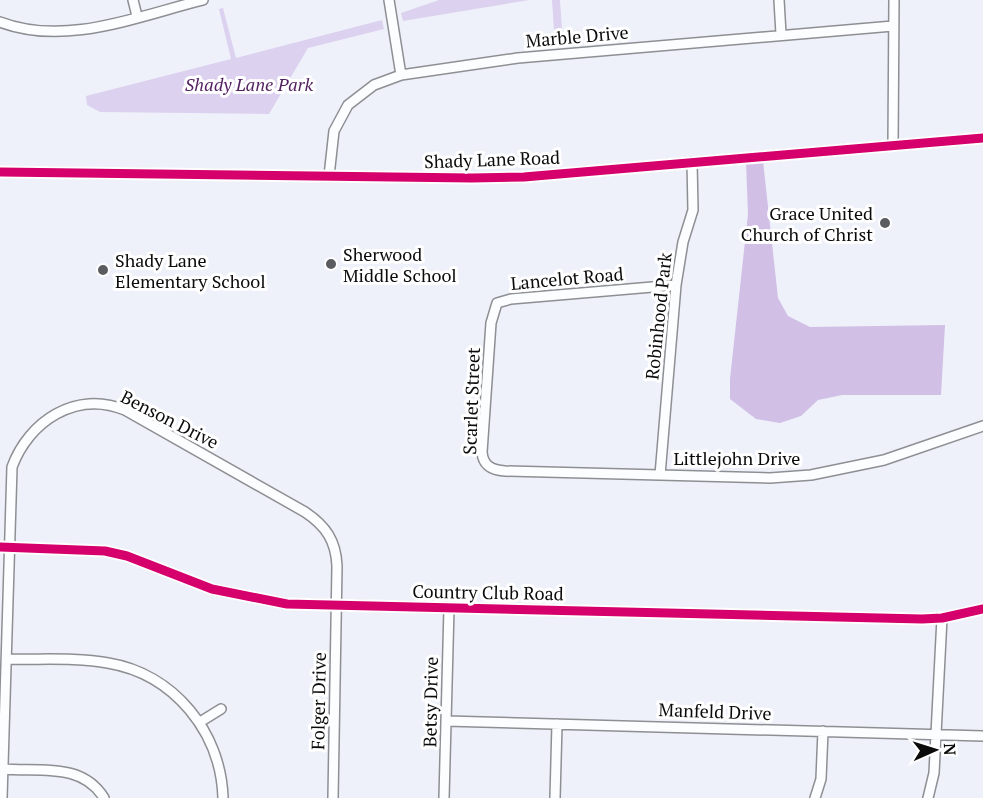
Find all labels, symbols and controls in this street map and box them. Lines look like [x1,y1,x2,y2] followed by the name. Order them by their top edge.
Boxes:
[525,20,629,52] street label: Marble Drive
[185,72,314,96] park label: Shady Lane Park
[424,145,560,173] street label: Shady Lane Road
[741,201,873,246] place label: Grace United Church of Christ
[878,216,892,230] marker: Grace United Church of Christ
[343,242,457,287] place label: Sherwood Middle School
[115,248,266,293] place label: Shady Lane Elementary School
[639,250,677,381] street label: Robinhood Park
[324,257,338,271] marker: Sherwood Middle School
[510,261,624,295] street label: Lancelot Road
[96,263,110,277] marker: Shady Lane Elementary School
[457,347,485,455] street label: Scarlet Street
[117,384,223,454] street label: Benson Drive
[674,446,800,470] street label: Littlejohn Drive
[412,579,564,605] street label: Country Club Road
[305,652,331,750] street label: Folger Drive
[417,656,443,748] street label: Betsy Drive
[658,697,772,725] street label: Manfeld Drive
[905,720,965,780] north arrow
[939,743,961,756] text: N

